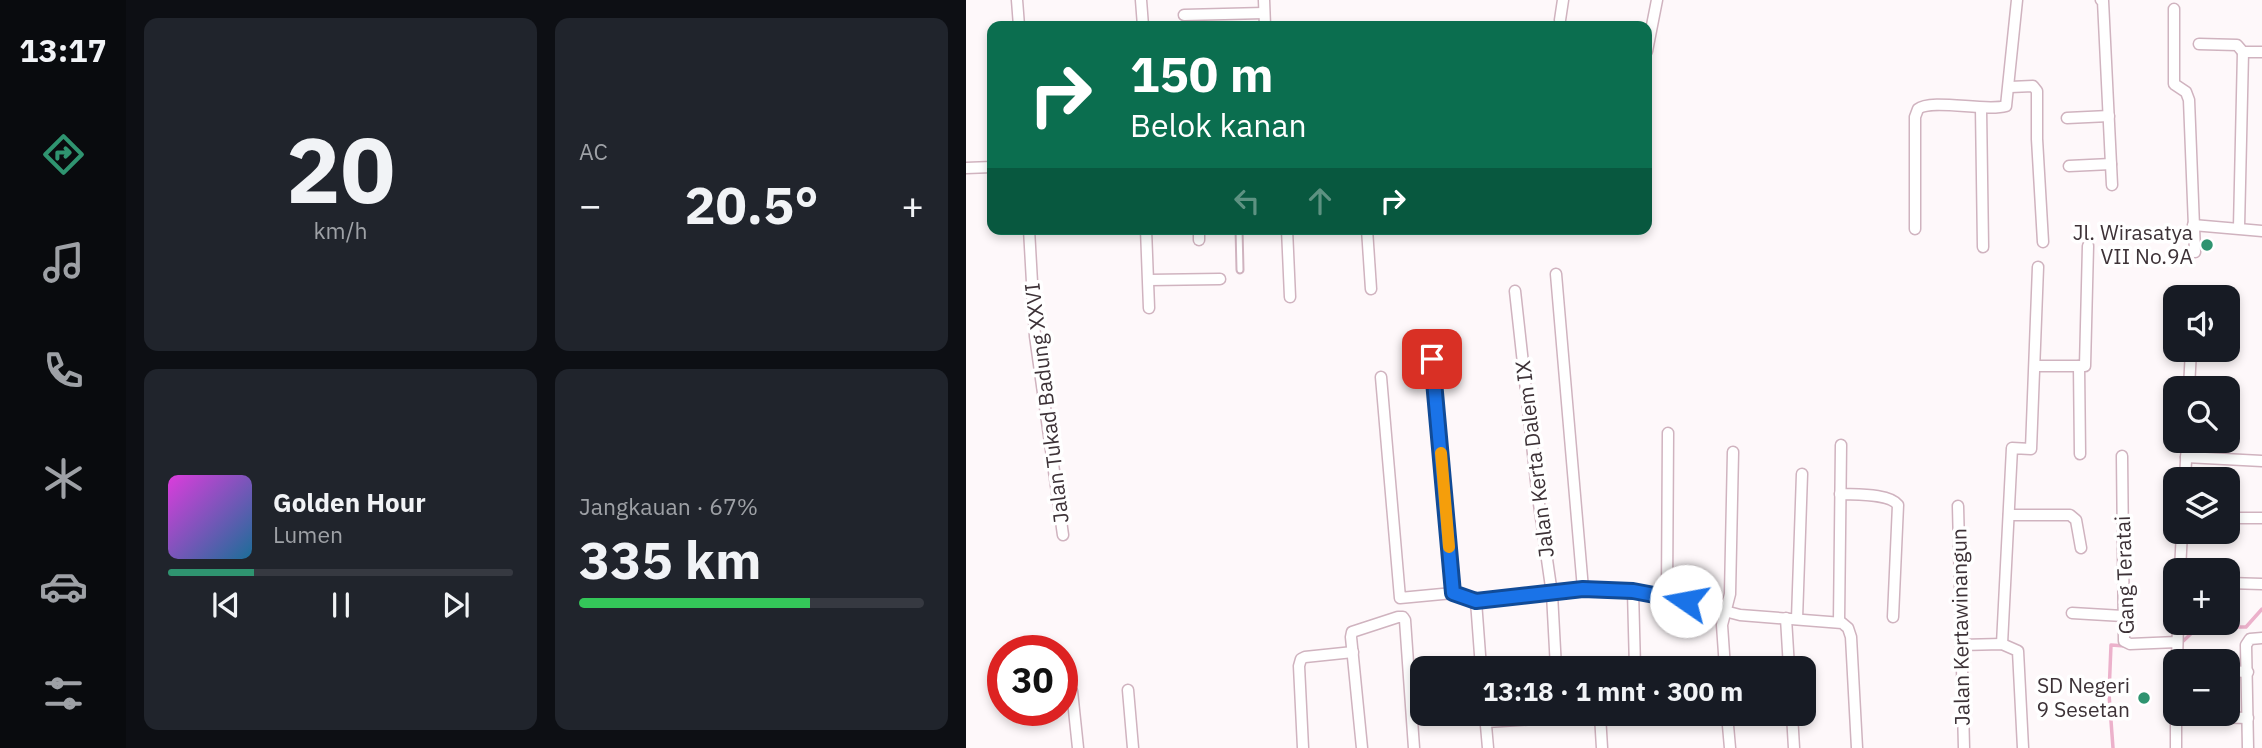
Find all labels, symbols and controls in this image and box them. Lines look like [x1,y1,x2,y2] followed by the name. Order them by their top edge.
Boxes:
[19,29,107,71] text: 13:17
[1130,42,1274,105] text: 150 m
[1015,49,1106,140] icon: right
[1130,104,1307,146] text: Belok kanan
[286,110,395,228] text: 20
[39,130,88,179] icon: directions
[579,136,608,166] text: AC
[684,171,819,238] text: 20.5°
[579,180,602,229] text: −
[901,180,924,229] text: +
[1228,182,1266,220] icon: left
[1301,182,1339,220] icon: ahead
[1374,182,1412,220] icon: right
[313,215,368,245] text: km/h
[2073,218,2193,270] place label: Jl. Wirasatya VII No.9A
[2199,237,2215,253] marker: Jl. Wirasatya VII No.9A
[39,238,88,287] icon: music
[1017,281,1075,525] street label: Jalan Tukad Badung XXVI
[2163,285,2240,726] map controls
[2163,285,2240,362] button: sound
[1402,329,1462,389] pin
[1413,340,1451,378] icon: arrive
[39,346,88,395] icon: phone
[1508,359,1560,559] street label: Jalan Kerta Dalem IX
[2163,376,2240,453] button: search
[39,454,88,503] icon: climate
[2163,467,2240,544] button: layers
[273,485,426,519] text: Golden Hour
[579,491,758,521] text: Jangkauan · 67%
[2108,515,2140,635] street label: Gang Teratai
[273,519,343,549] text: Lumen
[579,526,761,593] text: 335 km
[1944,528,1976,726] street label: Jalan Kertawinangun
[2163,558,2240,635] button: +
[39,562,88,611] icon: car
[1649,564,1723,638] position arrow
[207,586,245,624] icon: previous
[322,586,360,624] icon: pause
[437,586,475,624] icon: next
[987,635,1078,726] speed limit sign: 30
[2163,649,2240,726] button: −
[39,669,88,718] icon: filters
[2036,671,2130,723] place label: SD Negeri 9 Sesetan
[1483,674,1743,708] text: 13:18 · 1 mnt · 300 m
[2136,690,2152,706] marker: SD Negeri 9 Sesetan

